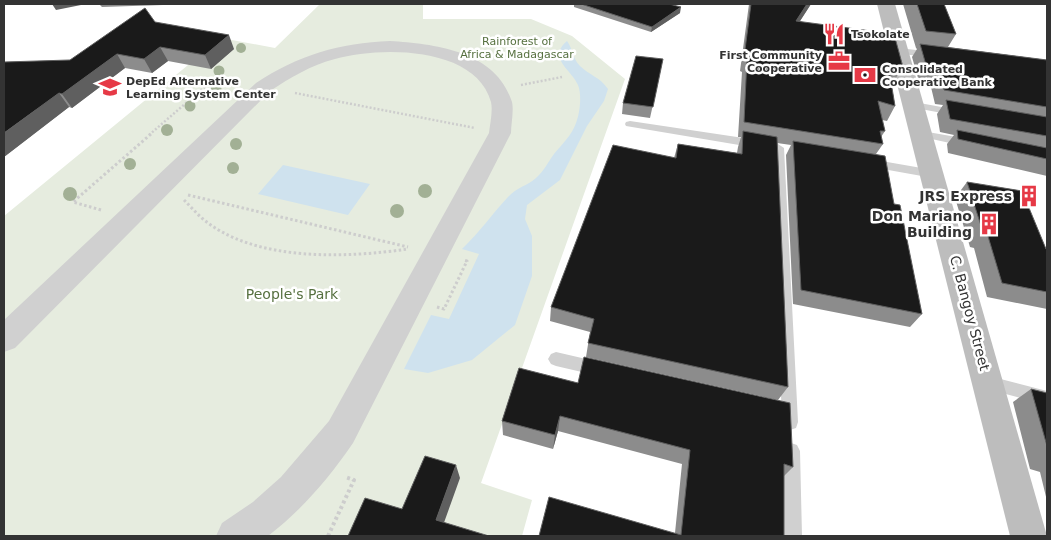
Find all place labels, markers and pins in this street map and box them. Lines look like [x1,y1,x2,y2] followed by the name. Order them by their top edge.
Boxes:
[821,21,847,47] restaurant icon: Tsokolate
[851,28,910,41] place label: Tsokolate
[826,48,852,74] office icon: First Community Cooperative
[719,49,822,75] place label: First Community Cooperative
[852,62,878,88] bank icon: Consolidated Cooperative Bank
[882,63,992,89] place label: Consolidated Cooperative Bank
[97,74,123,100] school or university icon: DepEd Alternative Learning System Center
[126,75,276,101] place label: DepEd Alternative Learning System Center
[1016,183,1042,209] building icon: JRS Express
[918,188,1012,204] place label: JRS Express
[872,208,972,240] place label: Don Mariano Building
[976,211,1002,237] building icon: Don Mariano Building

